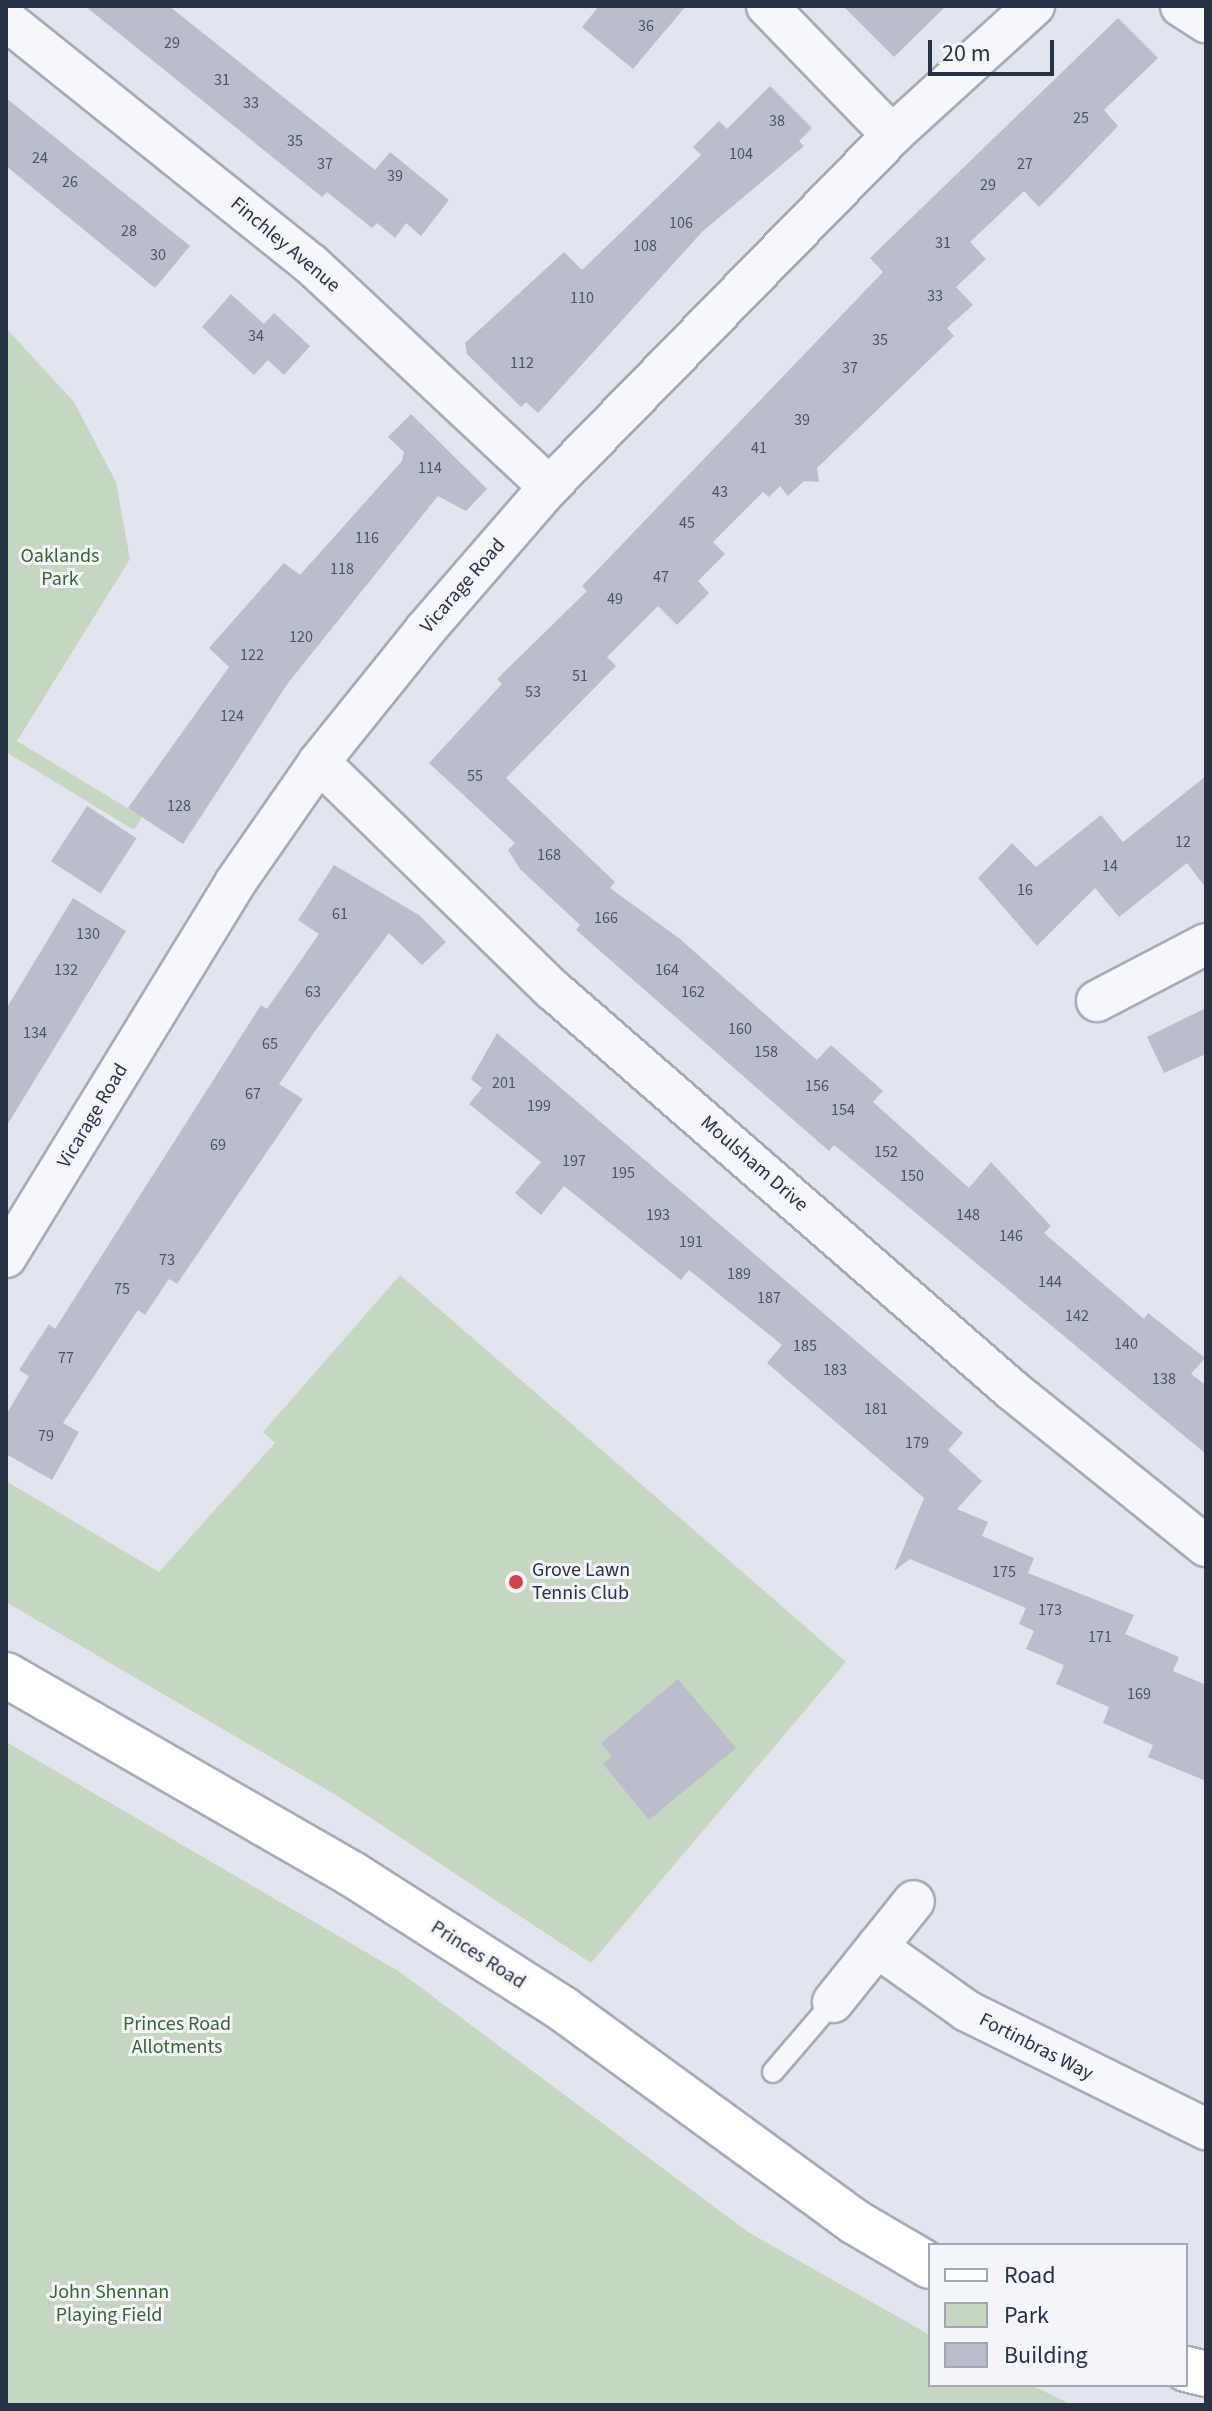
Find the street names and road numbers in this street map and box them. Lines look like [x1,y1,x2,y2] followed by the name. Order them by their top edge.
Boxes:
[225,192,345,298] street label: Finchley Avenue
[415,534,511,638] street label: Vicarage Road
[52,1059,134,1173] street label: Vicarage Road
[695,1111,813,1217] street label: Moulsham Drive
[426,1916,530,1994] street label: Princes Road
[975,2008,1097,2086] street label: Fortinbras Way

